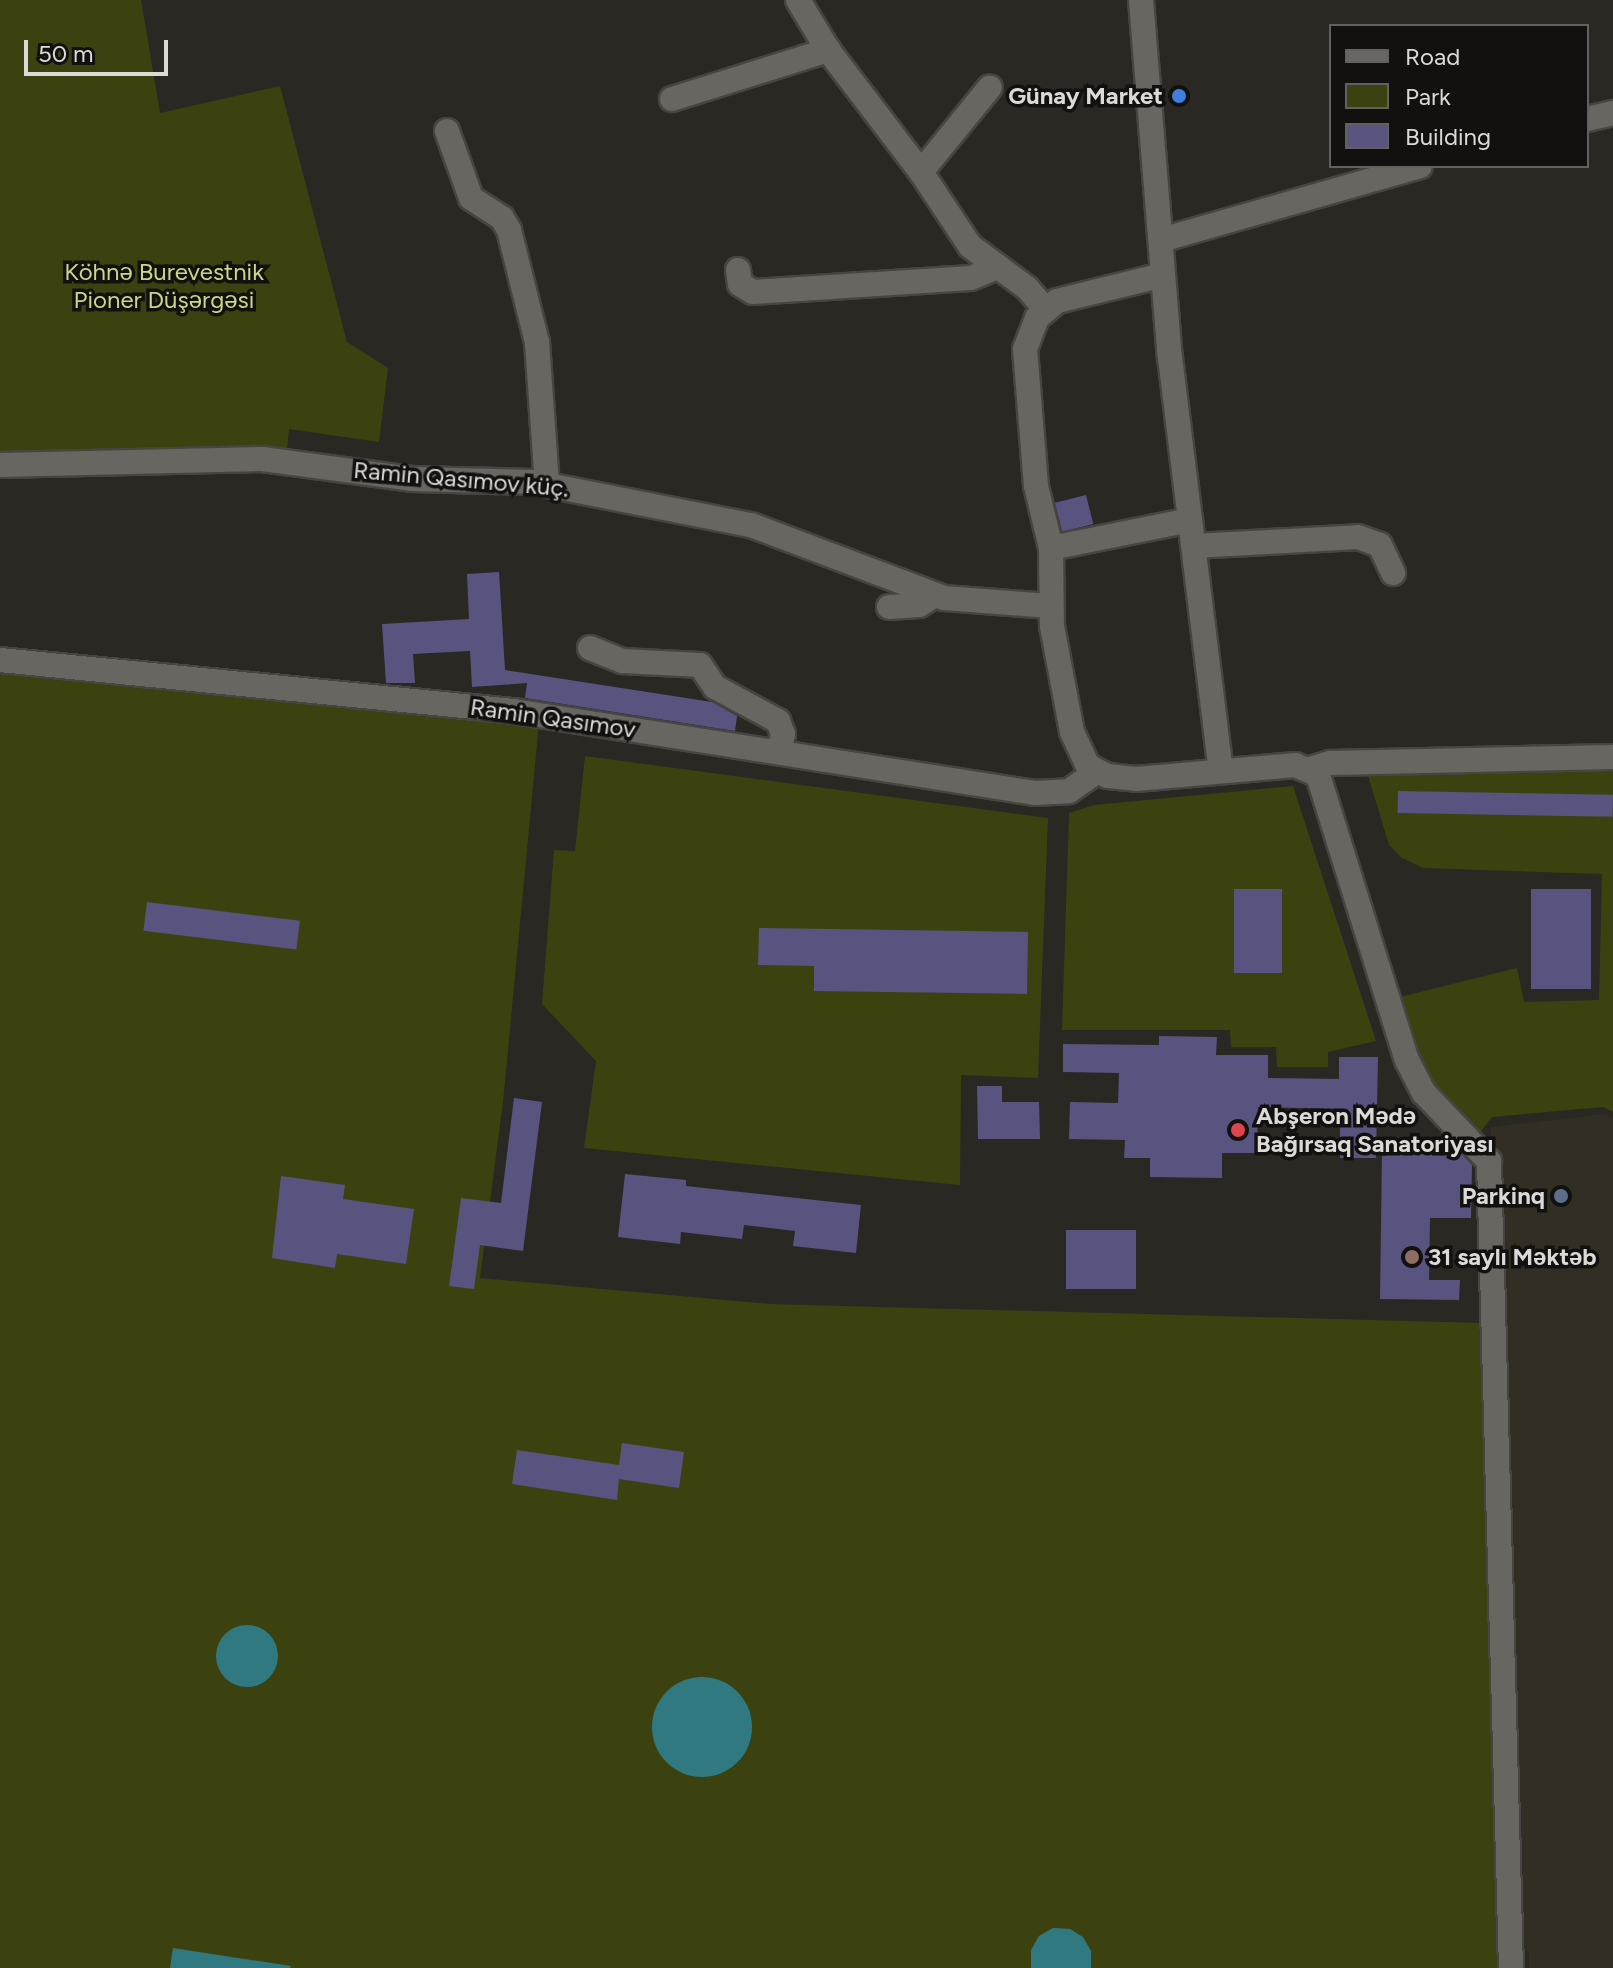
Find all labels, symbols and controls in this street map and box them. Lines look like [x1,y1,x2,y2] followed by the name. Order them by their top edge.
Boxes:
[28,24,172,74] scale bar
[1329,24,1589,168] legend
[38,39,94,68] text: 50 m
[1405,42,1460,71] text: Road
[1008,82,1163,110] place label: Günay Market
[1405,82,1451,111] text: Park
[1170,87,1188,105] marker: Günay Market
[1405,122,1491,151] text: Building
[64,258,264,314] park label: Köhnə Burevestnik Pioner Düşərgəsi
[352,455,570,503] street label: Ramin Qasımov küç.
[468,692,638,744] street label: Ramin Qasımov
[1256,1102,1493,1158] place label: Abşeron Mədə Bağırsaq Sanatoriyası
[1227,1119,1249,1141] marker: Abşeron Mədə Bağırsaq Sanatoriyası
[1462,1182,1545,1210] place label: Parkinq
[1552,1187,1570,1205] marker: Parkinq
[1428,1243,1597,1271] place label: 31 saylı Məktəb
[1403,1248,1421,1266] marker: 31 saylı Məktəb

